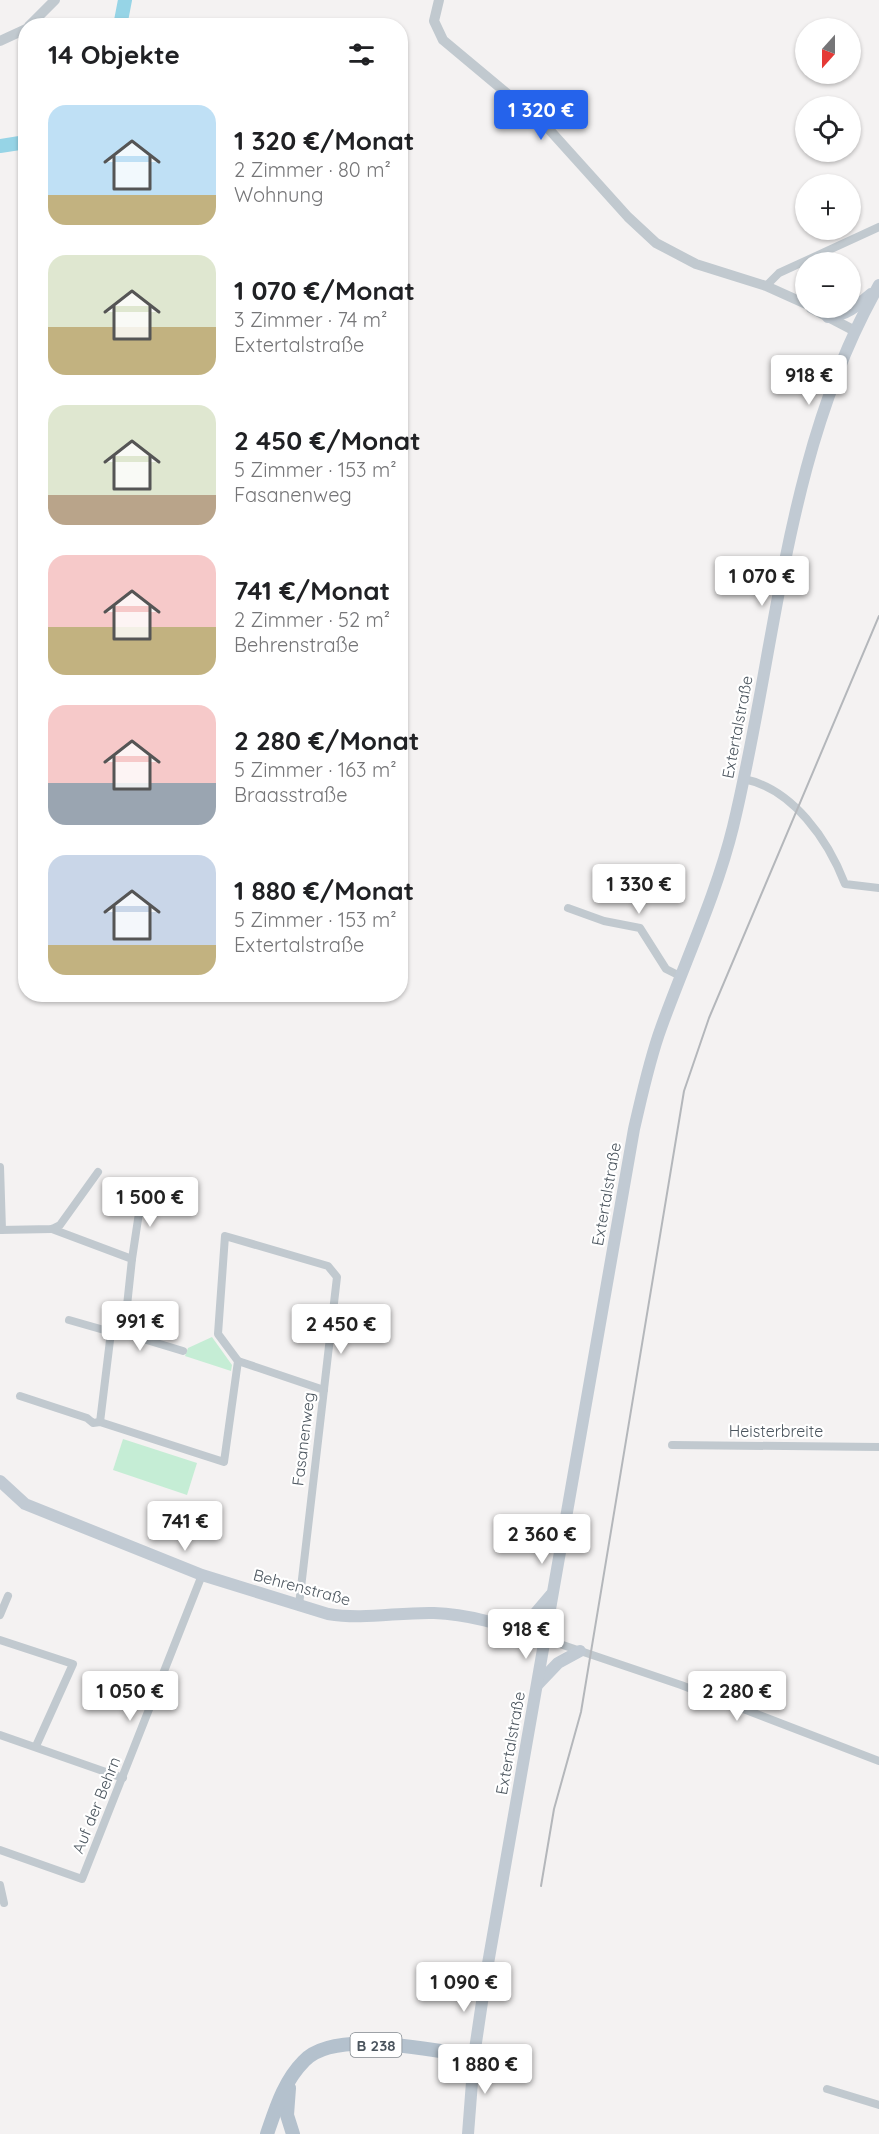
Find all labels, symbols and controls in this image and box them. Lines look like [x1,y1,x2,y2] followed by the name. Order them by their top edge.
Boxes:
[795,18,861,84] north arrow
[795,18,861,318] map controls
[48,38,180,71] text: 14 Objekte
[345,38,378,71] icon: filters
[486,90,596,141] pin: 1 320 €
[795,96,861,162] button: locate
[508,97,574,122] text: 1 320 €
[234,124,414,157] text: 1 320 €/Monat
[96,129,168,201] icon: home
[234,157,391,182] text: 2 Zimmer · 80 m²
[795,174,861,240] button: +
[234,182,323,207] text: Wohnung
[795,252,861,318] button: −
[234,274,415,307] text: 1 070 €/Monat
[96,279,168,351] icon: home
[234,307,387,332] text: 3 Zimmer · 74 m²
[234,332,364,357] text: Extertalstraße
[767,355,851,406] pin: 918 €
[785,362,833,387] text: 918 €
[234,424,421,457] text: 2 450 €/Monat
[96,429,168,501] icon: home
[234,457,397,482] text: 5 Zimmer · 153 m²
[234,482,352,507] text: Fasanenweg
[707,556,817,607] pin: 1 070 €
[729,563,795,588] text: 1 070 €
[234,574,390,607] text: 741 €/Monat
[96,579,168,651] icon: home
[234,607,390,632] text: 2 Zimmer · 52 m²
[234,632,359,657] text: Behrenstraße
[717,674,757,780] street label: Extertalstraße
[234,724,419,757] text: 2 280 €/Monat
[96,729,168,801] icon: home
[234,757,397,782] text: 5 Zimmer · 163 m²
[234,782,347,807] text: Braasstraße
[584,864,694,915] pin: 1 330 €
[606,871,672,896] text: 1 330 €
[234,874,414,907] text: 1 880 €/Monat
[96,879,168,951] icon: home
[234,907,397,932] text: 5 Zimmer · 153 m²
[234,932,364,957] text: Extertalstraße
[587,1141,625,1247] street label: Extertalstraße
[95,1177,205,1228] pin: 1 500 €
[116,1184,184,1209] text: 1 500 €
[98,1301,182,1352] pin: 991 €
[286,1304,396,1355] pin: 2 450 €
[116,1308,164,1333] text: 991 €
[306,1311,376,1336] text: 2 450 €
[287,1391,319,1487] street label: Fasanenweg
[729,1421,823,1441] street label: Heisterbreite
[143,1501,227,1552] pin: 741 €
[161,1508,209,1533] text: 741 €
[487,1514,597,1565] pin: 2 360 €
[507,1521,577,1546] text: 2 360 €
[251,1564,353,1610] street label: Behrenstraße
[484,1609,568,1660] pin: 918 €
[502,1616,550,1641] text: 918 €
[75,1671,185,1722] pin: 1 050 €
[682,1671,792,1722] pin: 2 280 €
[96,1678,164,1703] text: 1 050 €
[702,1678,772,1703] text: 2 280 €
[491,1690,529,1796] street label: Extertalstraße
[68,1754,124,1856] street label: Auf der Behrn
[409,1962,519,2013] pin: 1 090 €
[430,1969,498,1994] text: 1 090 €
[350,2033,401,2057] road number: B 238
[430,2044,540,2095] pin: 1 880 €
[452,2051,518,2076] text: 1 880 €

